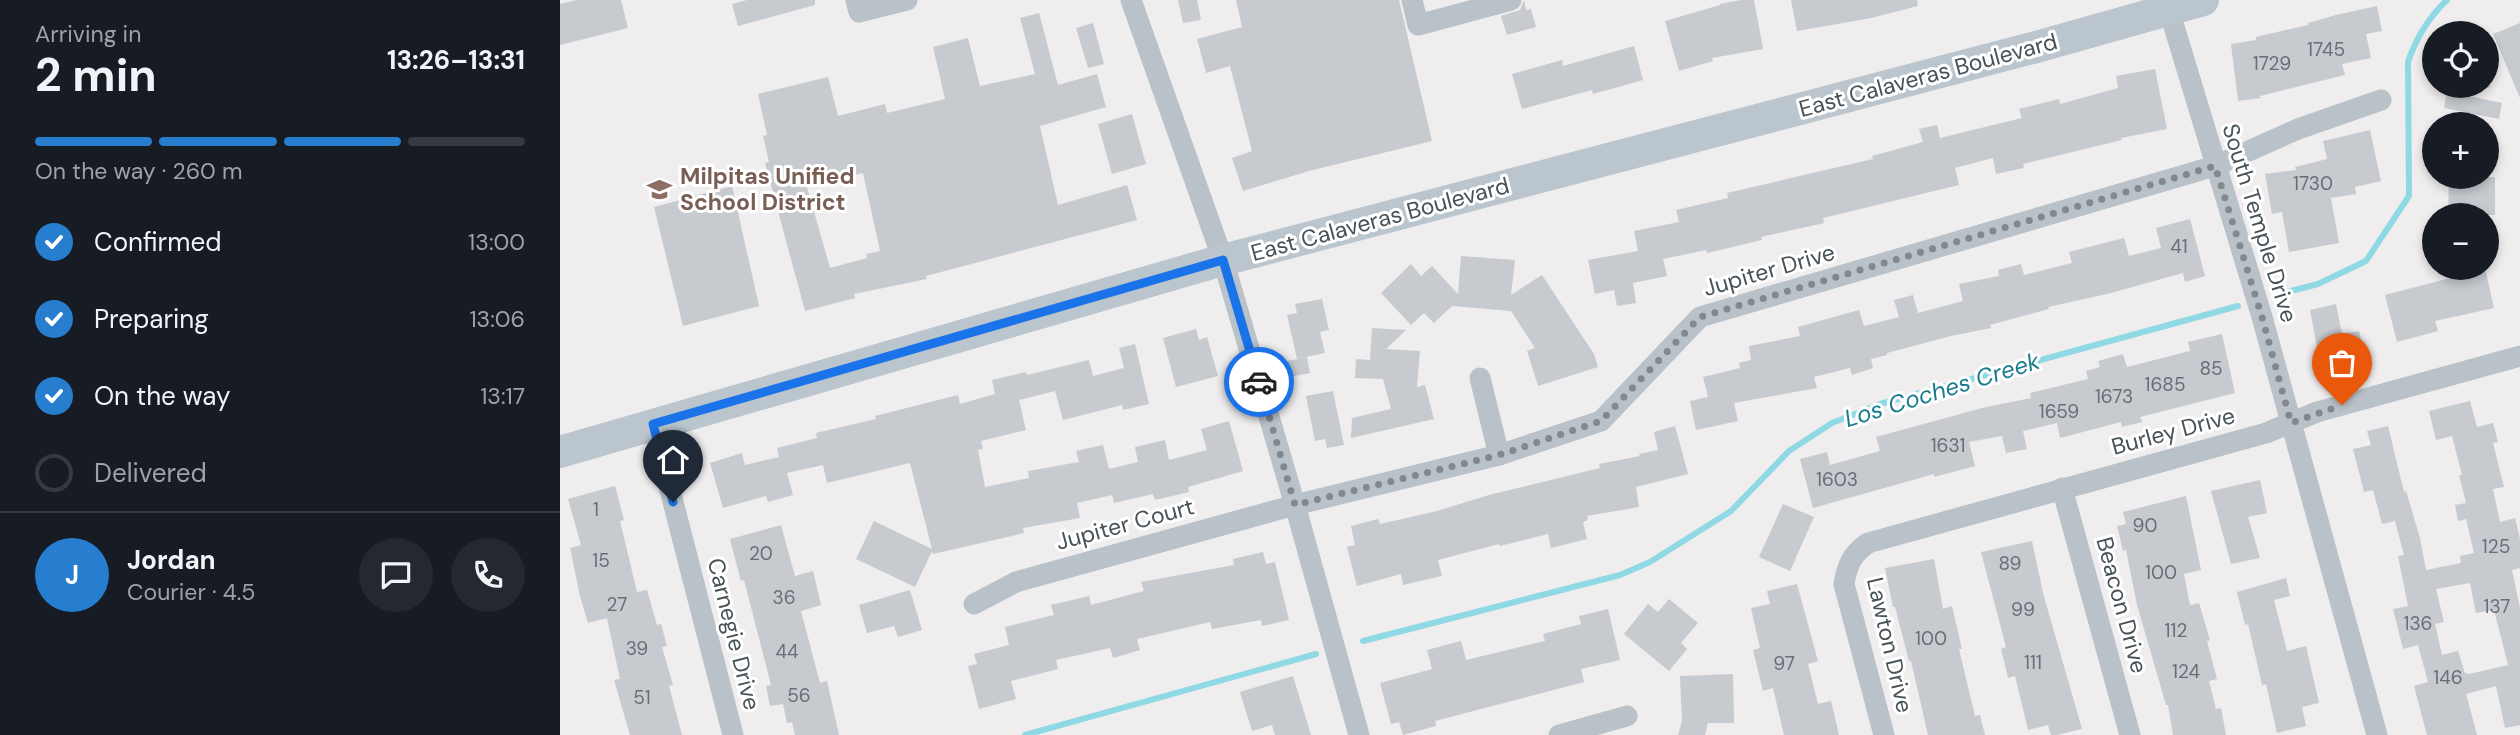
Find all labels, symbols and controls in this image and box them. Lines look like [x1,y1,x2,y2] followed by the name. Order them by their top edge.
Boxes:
[35,19,141,49] text: Arriving in
[2422,21,2499,280] map controls
[2422,21,2499,98] button: locate
[1796,26,2060,124] street label: East Calaveras Boulevard
[2307,37,2345,62] house number: 1745
[387,43,525,77] text: 13:26–13:31
[35,45,157,105] text: 2 min
[2253,51,2291,76] house number: 1729
[2422,112,2499,189] button: +
[2216,120,2304,326] street label: South Temple Drive
[35,156,242,186] text: On the way · 260 m
[680,161,854,217] place label: Milpitas Unified School District
[1248,170,1512,268] street label: East Calaveras Boulevard
[2293,171,2333,196] house number: 1730
[646,175,674,203] school or university icon: Milpitas Unified School District
[2422,203,2499,280] button: −
[35,223,73,261] icon: check
[94,225,221,259] text: Confirmed
[468,227,525,257] text: 13:00
[2170,234,2188,259] house number: 41
[1700,237,1838,303] street label: Jupiter Drive
[35,300,73,338] icon: check
[94,302,209,336] text: Preparing
[469,304,525,334] text: 13:06
[2312,333,2372,405] pin
[2323,344,2361,382] icon: bag
[1840,345,2044,434] water label: Los Coches Creek
[1224,347,1294,417] courier
[2199,356,2223,381] house number: 85
[1240,363,1278,401] icon: car
[2144,372,2186,397] house number: 1685
[35,377,73,415] icon: check
[94,379,230,413] text: On the way
[480,381,525,411] text: 13:17
[2095,384,2133,409] house number: 1673
[2039,399,2079,424] house number: 1659
[2108,400,2238,462] street label: Burley Drive
[643,430,703,502] pin
[1931,433,1965,458] house number: 1631
[654,441,692,479] icon: home
[94,456,207,490] text: Delivered
[1816,467,1858,492] house number: 1603
[1053,491,1197,557] street label: Jupiter Court
[593,497,599,522] house number: 1
[2133,513,2157,538] house number: 90
[2089,533,2155,677] street label: Beacon Drive
[2482,534,2510,559] house number: 125
[359,538,433,612] button: chat
[451,538,525,612] button: phone
[749,541,773,566] house number: 20
[127,543,216,577] text: Jordan
[592,548,610,573] house number: 15
[1999,551,2021,576] house number: 89
[701,555,767,713] street label: Carnegie Drive
[65,558,79,592] text: J
[2145,560,2177,585] house number: 100
[1860,574,1920,716] street label: Lawton Drive
[127,577,255,607] text: Courier · 4.5
[772,585,796,610] house number: 36
[607,592,627,617] house number: 27
[2484,594,2510,619] house number: 137
[2011,597,2035,622] house number: 99
[2403,611,2433,636] house number: 136
[2165,618,2187,643] house number: 112
[1915,626,1947,651] house number: 100
[626,636,648,661] house number: 39
[775,639,799,664] house number: 44
[2024,650,2042,675] house number: 111
[1773,651,1795,676] house number: 97
[2172,659,2200,684] house number: 124
[2433,665,2463,690] house number: 146
[787,683,811,708] house number: 56
[633,685,651,710] house number: 51

